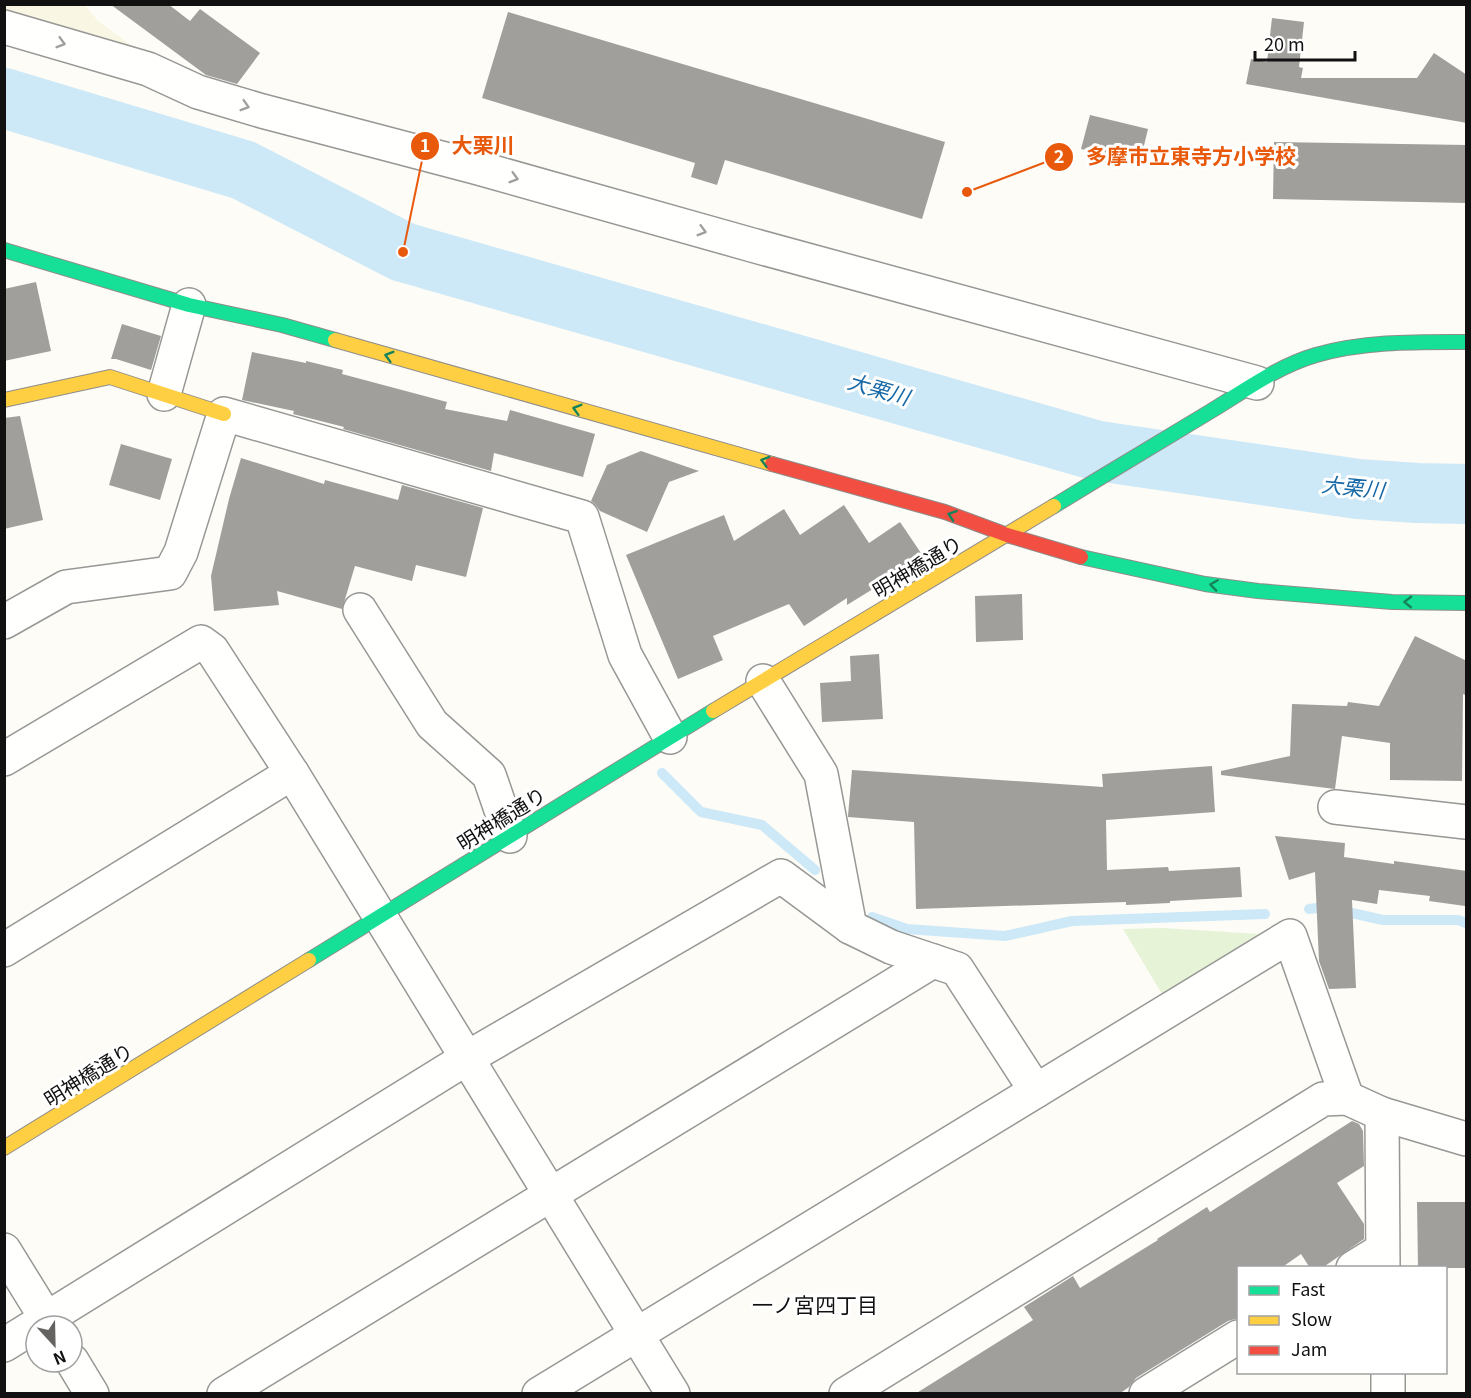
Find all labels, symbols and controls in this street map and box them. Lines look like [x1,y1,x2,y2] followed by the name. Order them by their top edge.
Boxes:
[1255,24,1356,62] scale bar
[1264,30,1305,56] text: 20 m
[55,36,66,48] one-way arrow
[239,99,250,111] one-way arrow
[410,126,527,165] callout: 大栗川
[452,129,515,159] text: 大栗川
[420,131,430,157] text: 1
[1044,137,1308,176] callout: 多摩市立東寺方小学校
[1086,140,1296,170] text: 多摩市立東寺方小学校
[1054,142,1064,168] text: 2
[508,171,519,183] one-way arrow
[697,223,707,236] one-way arrow
[384,350,394,363] one-way arrow
[845,365,915,412] water label: 大栗川
[572,403,582,416] one-way arrow
[760,456,770,469] one-way arrow
[1320,468,1388,504] water label: 大栗川
[947,510,958,523] one-way arrow
[867,528,967,604] street label: 明神橋通り
[1209,579,1218,592] one-way arrow
[1404,596,1413,608] one-way arrow
[451,779,551,857] street label: 明神橋通り
[38,1035,138,1113] street label: 明神橋通り
[1237,1266,1447,1374] legend
[1291,1275,1325,1301] text: Fast
[752,1289,878,1319] district label: 一ノ宮四丁目
[1291,1305,1332,1331] text: Slow
[24,1314,84,1374] north arrow
[1291,1335,1327,1361] text: Jam
[50,1345,70,1372] text: N

